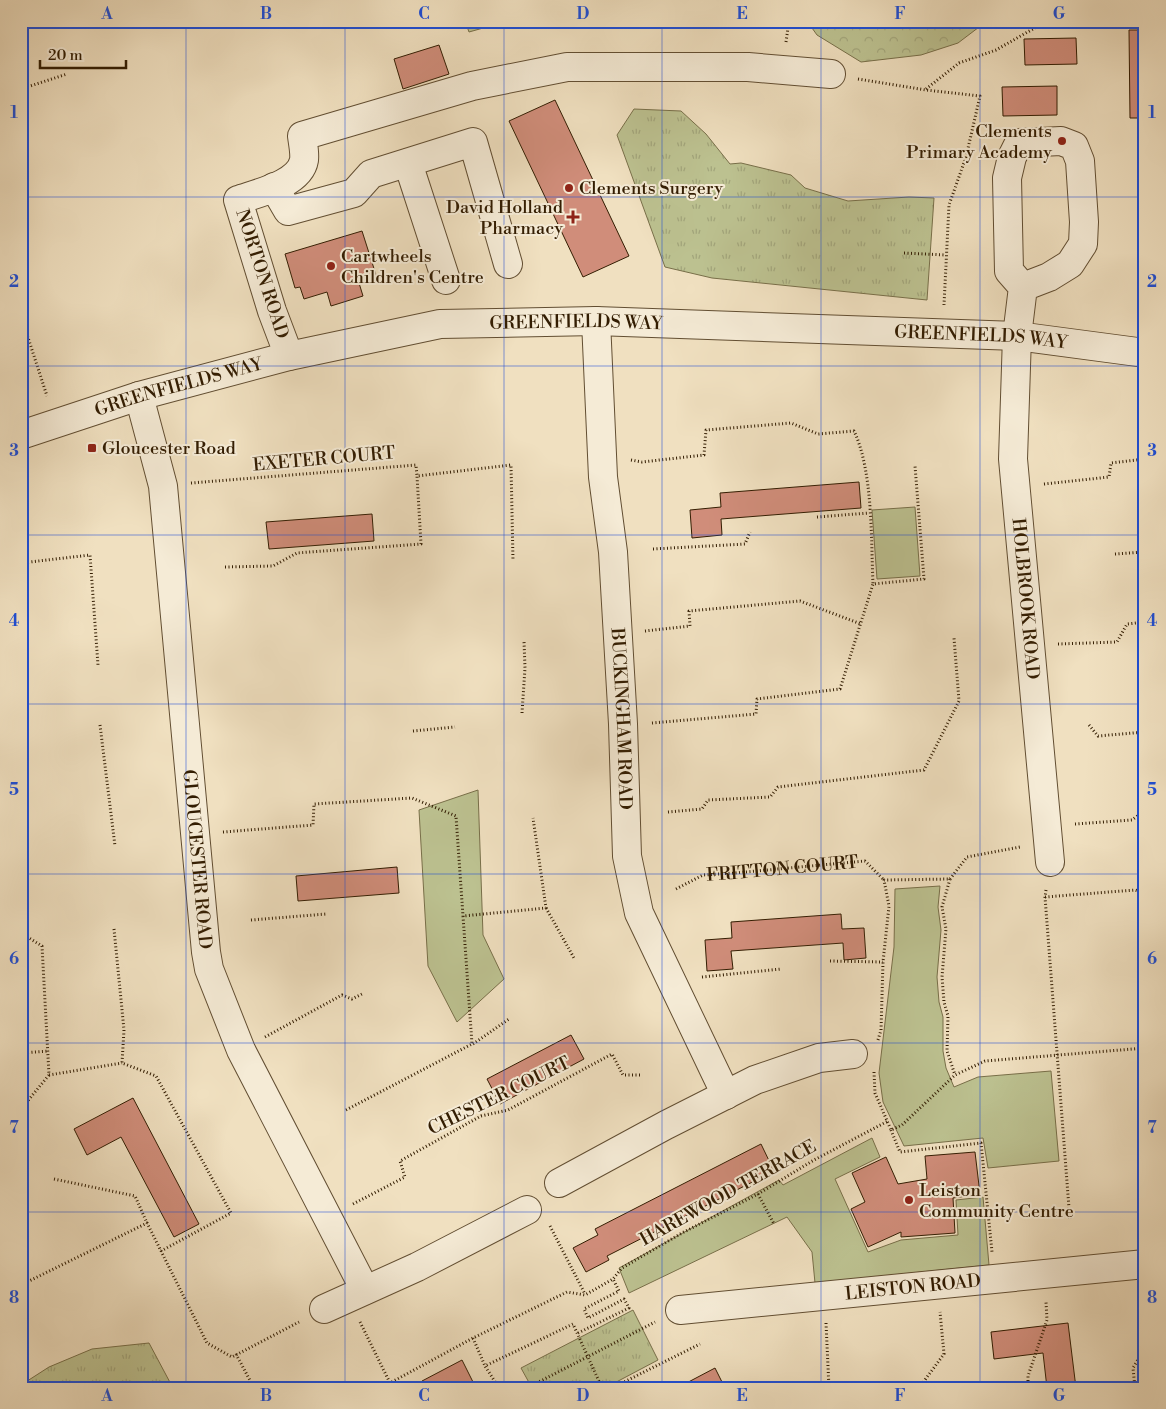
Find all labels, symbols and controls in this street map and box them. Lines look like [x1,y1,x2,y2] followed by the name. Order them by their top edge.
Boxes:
[100,4,113,24] text: A
[260,4,272,24] text: B
[418,4,430,24] text: C
[577,4,590,24] text: D
[736,4,748,24] text: E
[894,4,906,24] text: F
[1053,4,1066,24] text: G
[40,38,126,70] scale bar
[48,46,83,65] text: 20 m
[10,103,18,123] text: 1
[1148,103,1156,123] text: 1
[906,120,1052,164] place label: Clements Primary Academy
[1056,135,1068,147] marker: Clements Primary Academy
[579,177,723,200] place label: Clements Surgery
[563,182,575,194] marker: Clements Surgery
[446,196,564,240] place label: David Holland Pharmacy
[230,206,294,342] street label: NORTON ROAD
[567,211,579,223] marker: David Holland Pharmacy
[341,245,484,289] place label: Cartwheels Children's Centre
[325,260,337,272] marker: Cartwheels Children's Centre
[9,272,19,292] text: 2
[1147,272,1157,292] text: 2
[489,309,664,335] street label: GREENFIELDS WAY
[894,320,1070,354] street label: GREENFIELDS WAY
[92,352,266,421] street label: GREENFIELDS WAY
[102,437,236,460] place label: Gloucester Road
[9,441,19,461] text: 3
[252,441,396,477] street label: EXETER COURT
[1147,441,1157,461] text: 3
[86,442,98,454] marker: Gloucester Road
[1007,517,1045,681] street label: HOLBROOK ROAD
[9,611,20,631] text: 4
[1147,611,1158,631] text: 4
[606,626,637,810] street label: BUCKINGHAM ROAD
[178,768,217,950] street label: GLOUCESTER ROAD
[9,780,19,800] text: 5
[1147,780,1157,800] text: 5
[706,850,859,886] street label: FRITTON COURT
[9,949,19,969] text: 6
[1147,949,1157,969] text: 6
[424,1051,574,1140] street label: CHESTER COURT
[9,1118,19,1138] text: 7
[1147,1118,1157,1138] text: 7
[636,1135,820,1251] street label: HAREWOOD TERRACE
[919,1179,1074,1223] place label: Leiston Community Centre
[903,1194,915,1206] marker: Leiston Community Centre
[844,1269,982,1305] street label: LEISTON ROAD
[9,1288,19,1308] text: 8
[1147,1288,1157,1308] text: 8
[100,1386,113,1406] text: A
[260,1386,272,1406] text: B
[418,1386,430,1406] text: C
[577,1386,590,1406] text: D
[736,1386,748,1406] text: E
[894,1386,906,1406] text: F
[1053,1386,1066,1406] text: G

